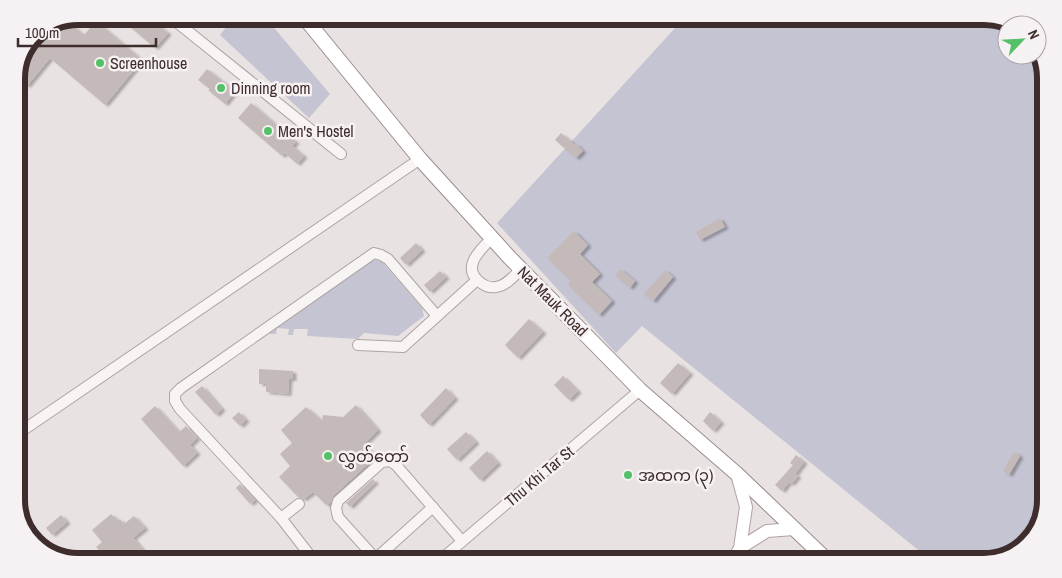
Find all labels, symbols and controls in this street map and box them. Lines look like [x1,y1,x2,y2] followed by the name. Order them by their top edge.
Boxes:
[18,15,155,47] scale bar
[997,15,1047,65] north arrow
[25,22,59,43] text: 100 m
[1024,27,1044,42] text: N
[110,52,187,74] place label: Screenhouse
[94,57,106,69] marker: Screenhouse
[231,77,311,99] place label: Dinning room
[215,82,227,94] marker: Dinning room
[278,120,354,142] place label: Men's Hostel
[262,125,274,137] marker: Men's Hostel
[513,261,593,341] street label: Nat Mauk Road
[500,440,578,511] street label: Thu Khi Tar St
[338,445,409,470] place label: လွှတ်တော်
[322,450,334,462] marker: လွှတ်တော်
[638,464,713,489] place label: အထက (၃)
[622,469,634,481] marker: အထက (၃)

